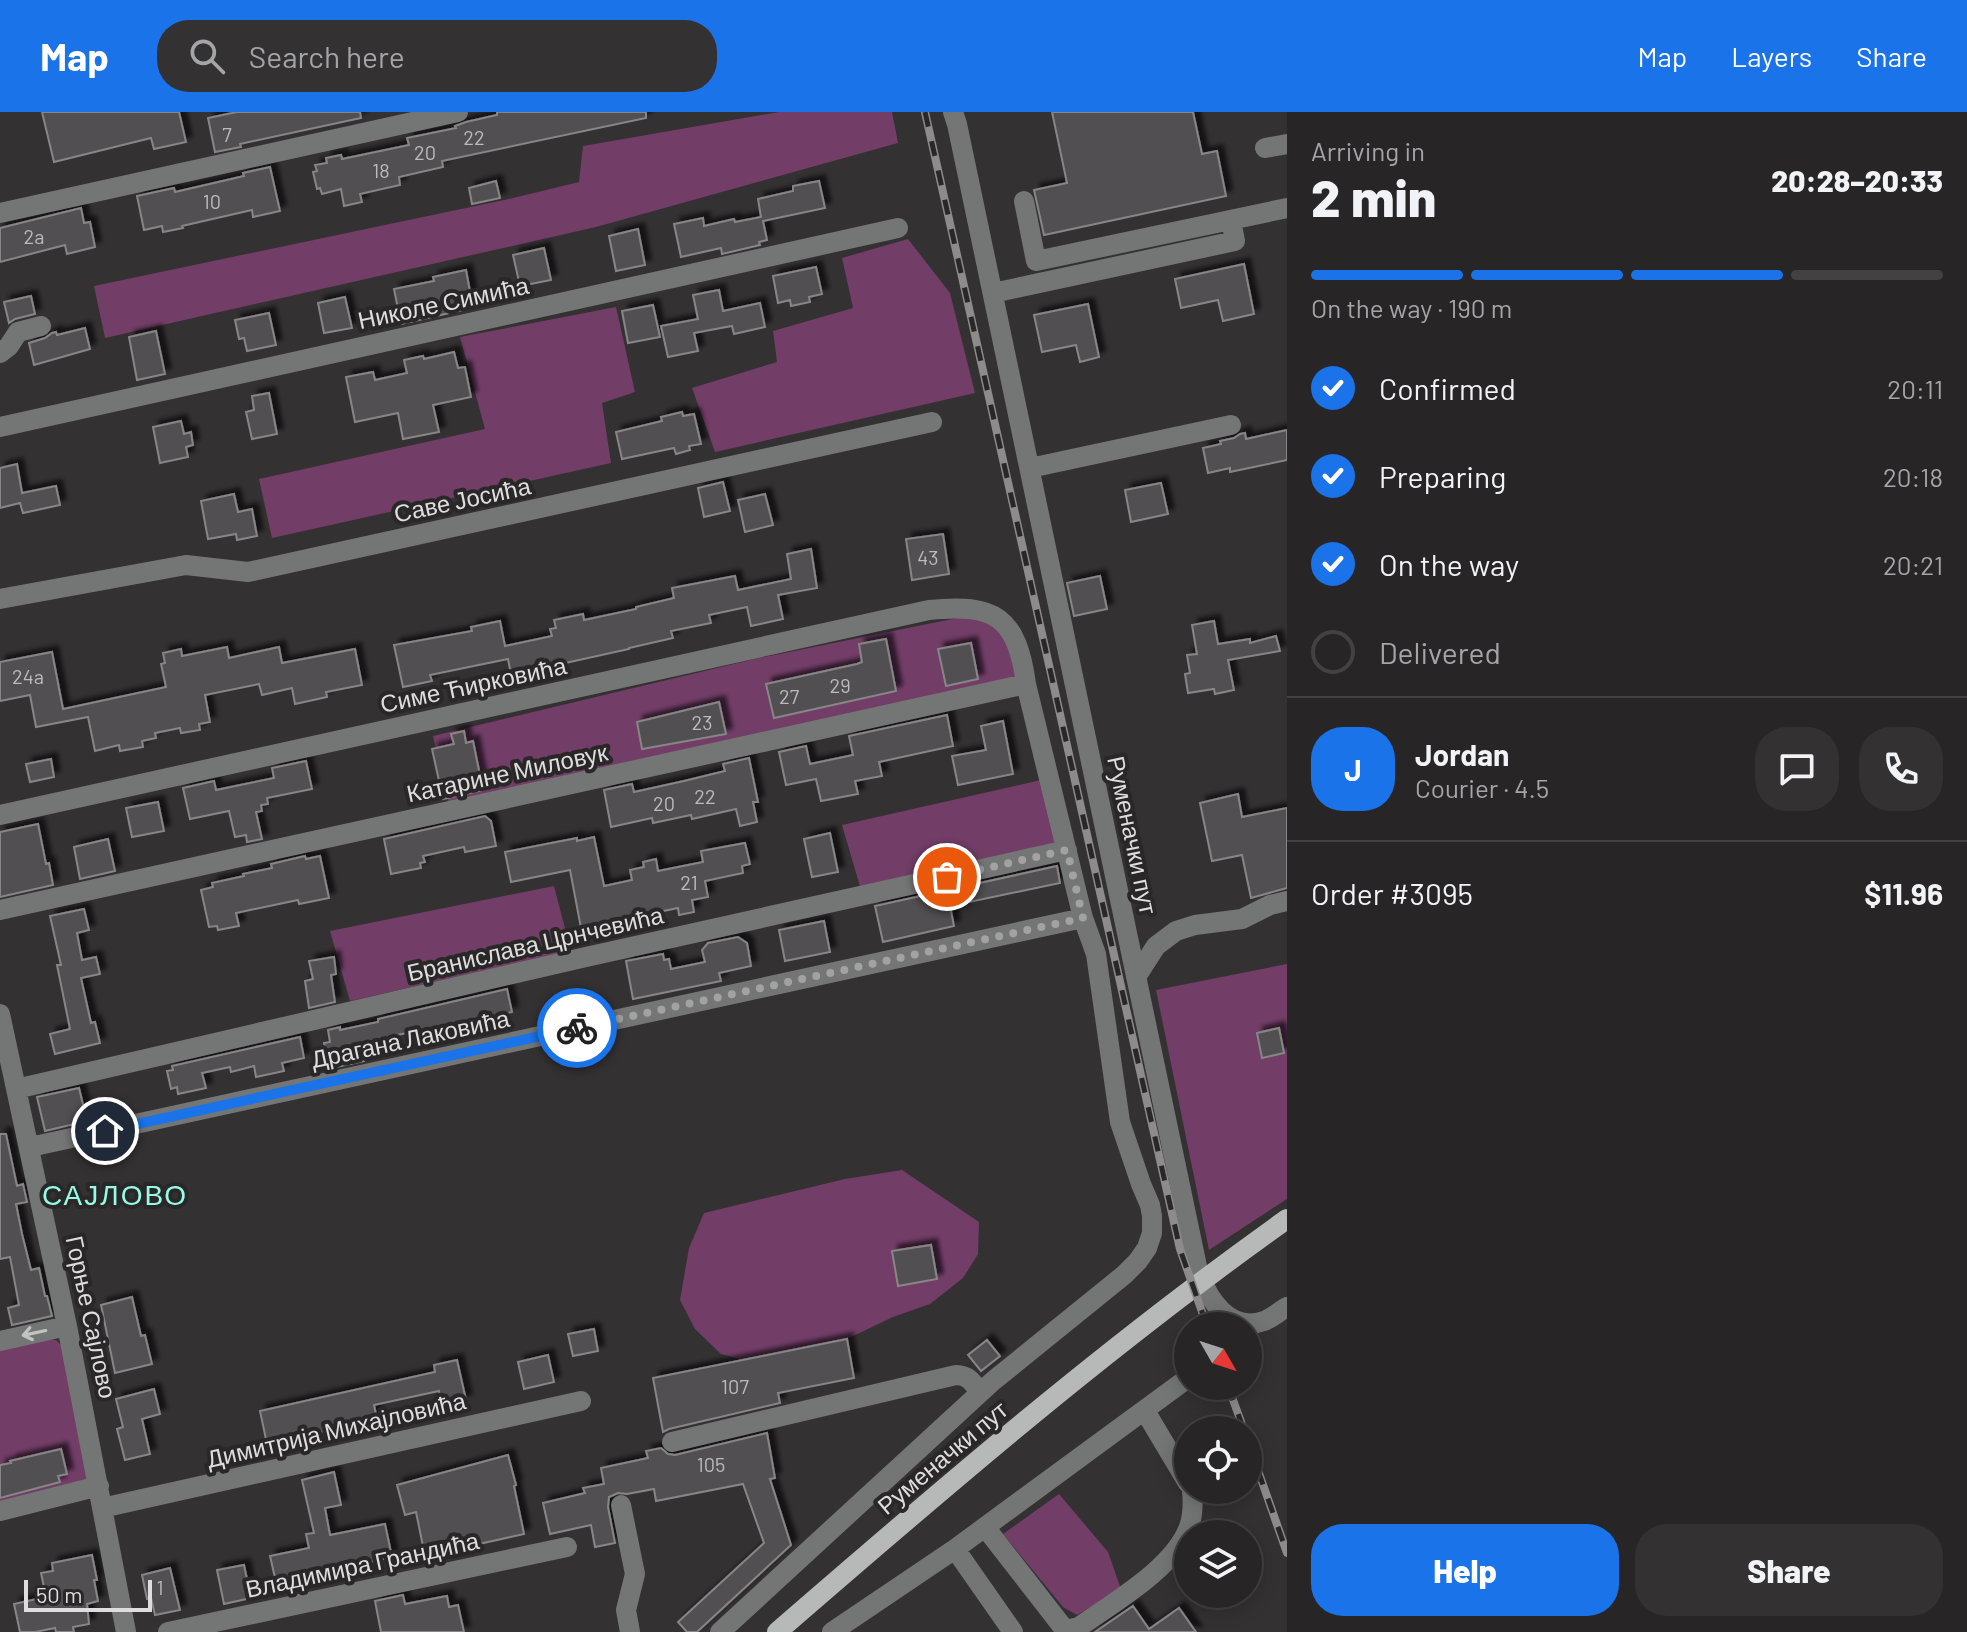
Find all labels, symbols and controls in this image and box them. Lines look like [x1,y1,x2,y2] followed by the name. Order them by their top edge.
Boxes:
[157,20,717,92] search box
[40,33,109,79] text: Map
[185,34,229,78] icon: search
[249,38,405,74] text: Search here
[1637,39,1687,73] text: Map
[1731,39,1812,73] text: Layers
[1856,39,1927,73] text: Share
[222,122,232,146] house number: 7
[463,125,485,149] house number: 22
[1311,135,1425,166] text: Arriving in
[414,140,436,164] house number: 20
[372,158,390,182] house number: 18
[1771,162,1943,198] text: 20:28–20:33
[1311,165,1436,227] text: 2 min
[203,189,221,213] house number: 10
[24,224,44,248] house number: 2a
[355,270,532,334] street label: Николе Симића
[1311,292,1512,323] text: On the way · 190 m
[1311,366,1355,410] icon: check
[1379,370,1516,406] text: Confirmed
[1887,373,1943,404] text: 20:11
[1311,454,1355,498] icon: check
[1379,458,1506,494] text: Preparing
[1883,461,1943,492] text: 20:18
[391,470,534,528] street label: Саве Јосића
[1311,542,1355,586] icon: check
[917,545,939,569] house number: 43
[1379,546,1519,582] text: On the way
[1883,549,1943,580] text: 20:21
[1379,634,1501,670] text: Delivered
[377,650,569,718] street label: Симе Ћирковића
[12,664,44,688] house number: 24a
[829,673,851,697] house number: 29
[779,684,800,708] house number: 27
[692,710,712,734] house number: 23
[1755,727,1839,811] button: chat
[1859,727,1943,811] button: phone
[404,736,611,807] street label: Катарине Миловук
[1415,736,1510,772] text: Jordan
[1344,751,1362,787] text: J
[1102,753,1164,917] street label: Руменачки пут
[1415,772,1549,803] text: Courier · 4.5
[694,784,716,808] house number: 22
[653,791,675,815] house number: 20
[913,843,981,911] pin
[925,855,969,899] icon: bag
[680,870,698,894] house number: 21
[1311,875,1473,911] text: Order #3095
[1864,875,1943,911] text: $11.96
[404,899,667,987] street label: Бранислава Црнчевића
[537,988,617,1068] courier
[308,1003,512,1073] street label: Драгана Лаковића
[555,1006,599,1050] icon: bike
[71,1097,139,1165] pin
[83,1109,127,1153] icon: home
[42,1177,188,1211] district label: САЈЛОВО
[61,1233,123,1401] street label: Горње Сајлово
[1174,1312,1262,1400] north arrow
[1174,1312,1262,1608] map controls
[21,1326,47,1341] one-way arrow
[721,1374,749,1398] house number: 107
[204,1385,469,1473] street label: Димитрија Михајловића
[871,1394,1013,1520] street label: Руменачки пут
[1174,1416,1262,1504] button: locate
[697,1452,725,1476] house number: 105
[1174,1520,1262,1608] button: layers
[1311,1524,1619,1616] button: Help
[1635,1524,1943,1616] button: Share
[243,1525,482,1603] street label: Владимира Грандића
[157,1575,164,1599] house number: 1
[24,1576,152,1612] scale bar
[36,1581,82,1607] text: 50 m

